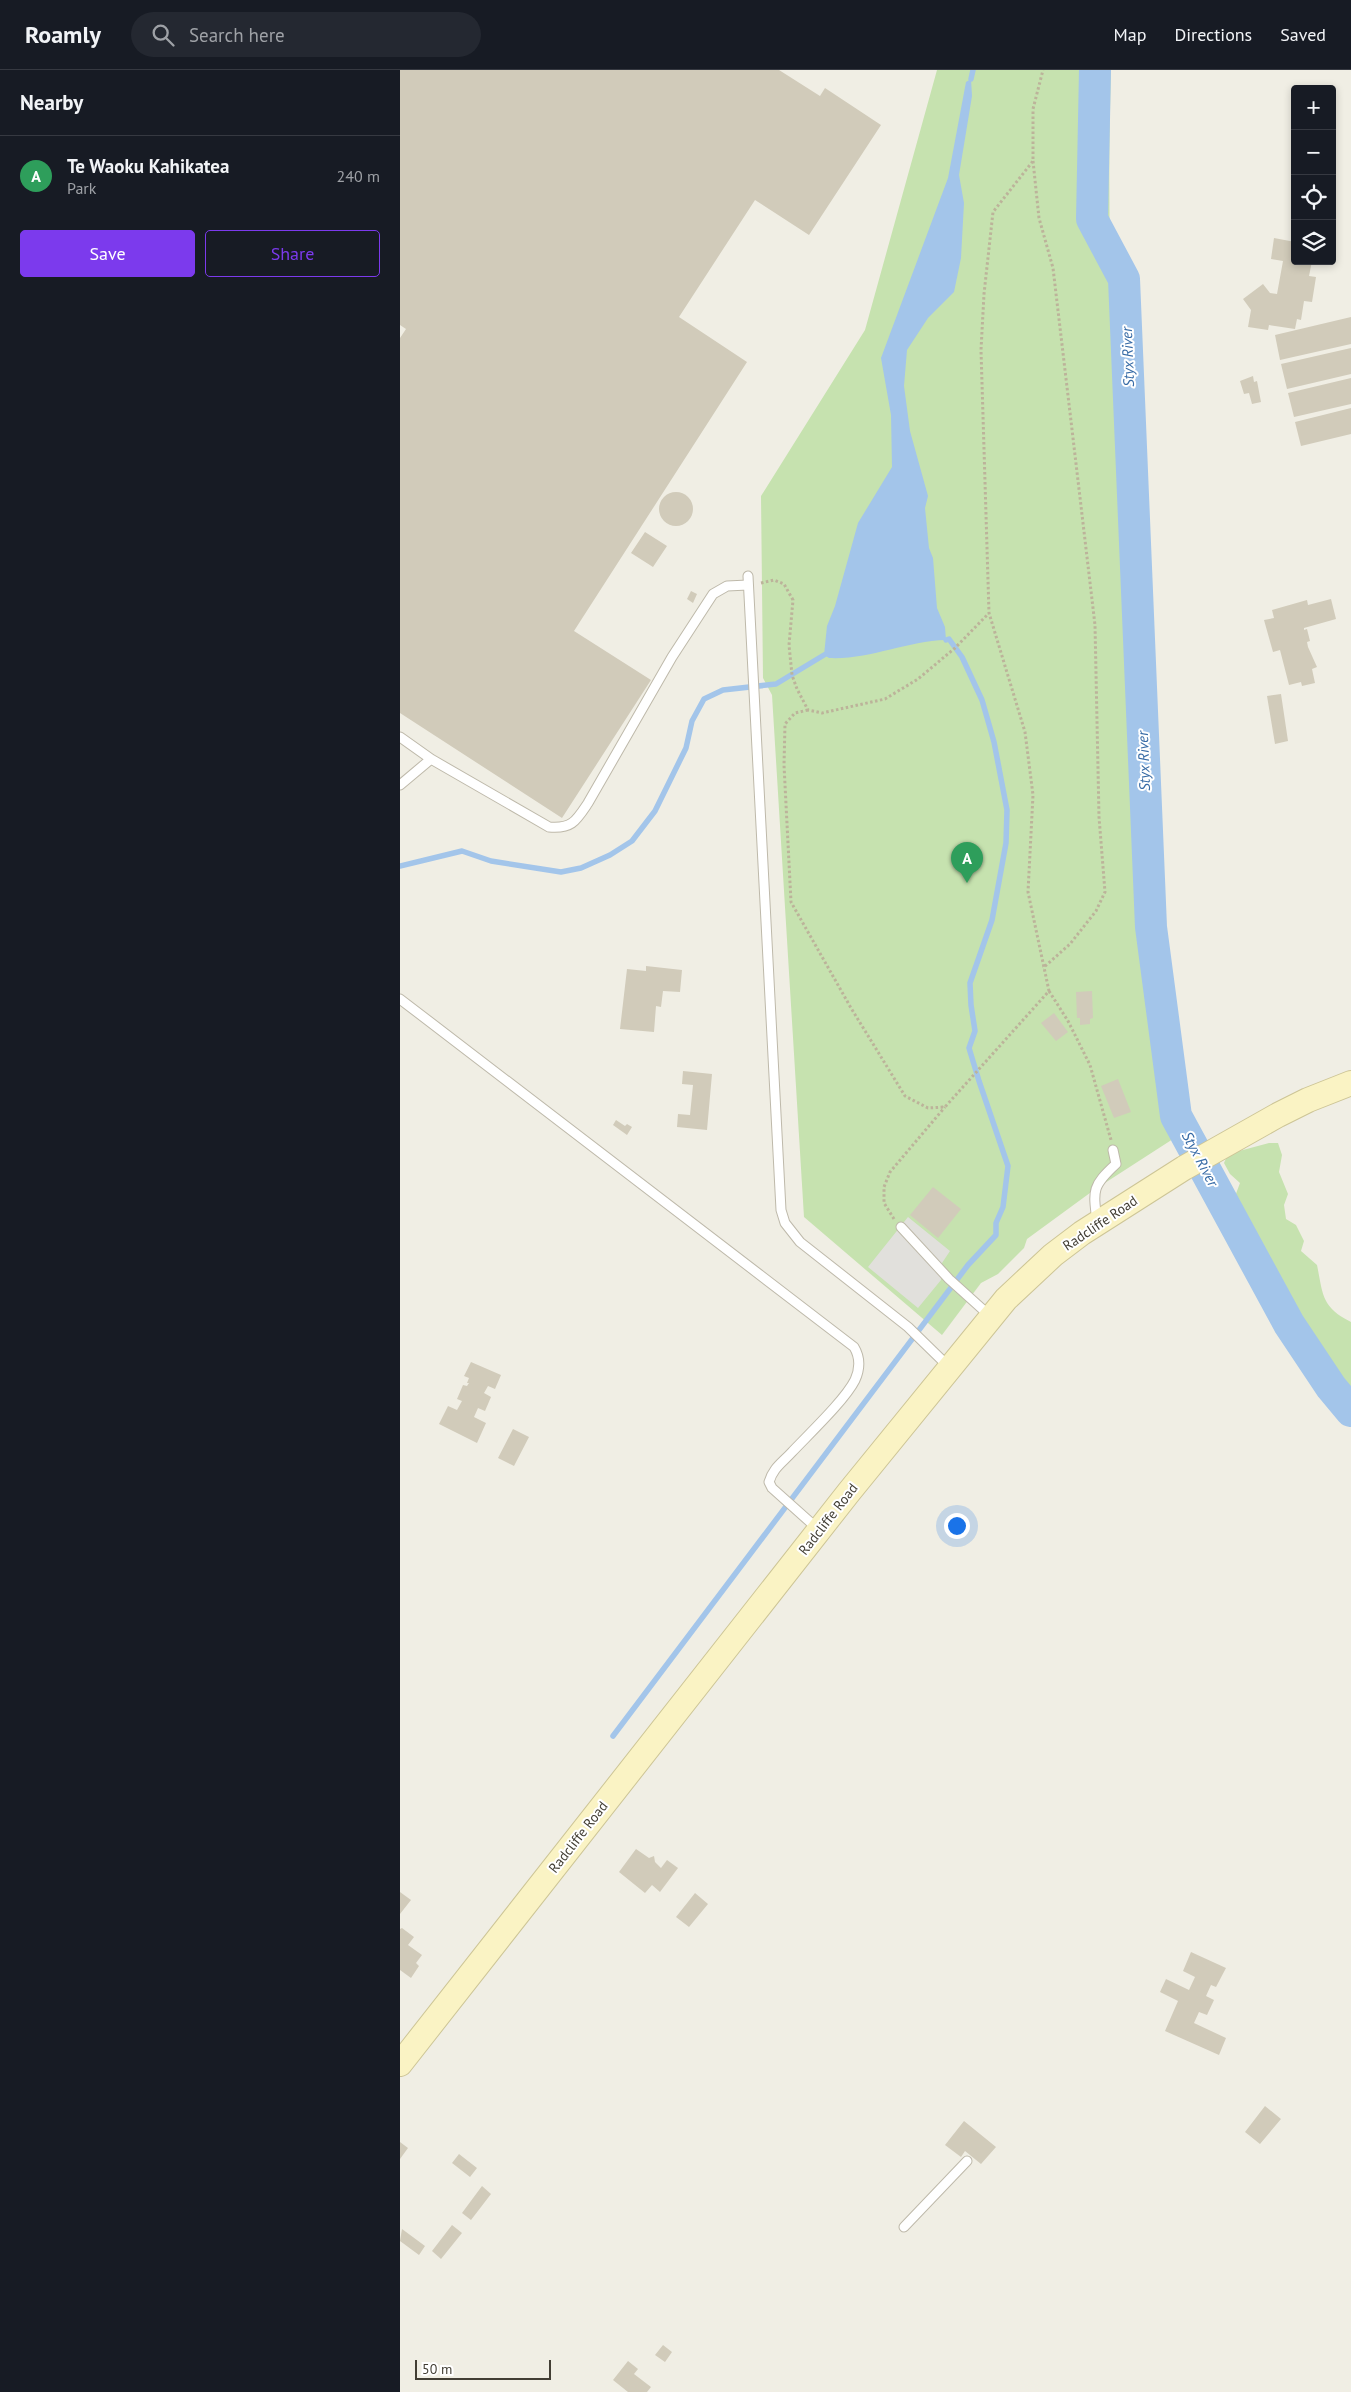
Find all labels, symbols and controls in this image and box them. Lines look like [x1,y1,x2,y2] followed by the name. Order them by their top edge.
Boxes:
[131,12,481,57] search box
[25,19,101,50] text: Roamly
[149,21,177,49] icon: search
[189,23,285,47] text: Search here
[1114,23,1146,46] text: Map
[1174,23,1252,46] text: Directions
[1280,23,1326,46] text: Saved
[1291,85,1336,265] map controls
[1291,85,1336,130] button: +
[20,89,83,116] text: Nearby
[1291,130,1336,175] button: −
[67,154,229,178] text: Te Waoku Kahikatea
[31,166,41,186] text: A
[337,166,380,186] text: 240 m
[1291,175,1336,220] button: locate
[67,178,96,198] text: Park
[1291,220,1336,265] button: layers
[20,230,195,277] button: Save
[205,230,380,277] button: Share
[1117,326,1138,387] water label: Styx River
[1133,730,1154,791] water label: Styx River
[951,842,983,883] pin: A
[1178,1128,1223,1191] water label: Styx River
[1059,1191,1141,1255] street label: Radcliffe Road
[794,1480,862,1558] street label: Radcliffe Road
[944,1513,970,1539] your location
[544,1798,612,1876] street label: Radcliffe Road
[415,2357,551,2380] scale bar
[422,2360,452,2378] text: 50 m

